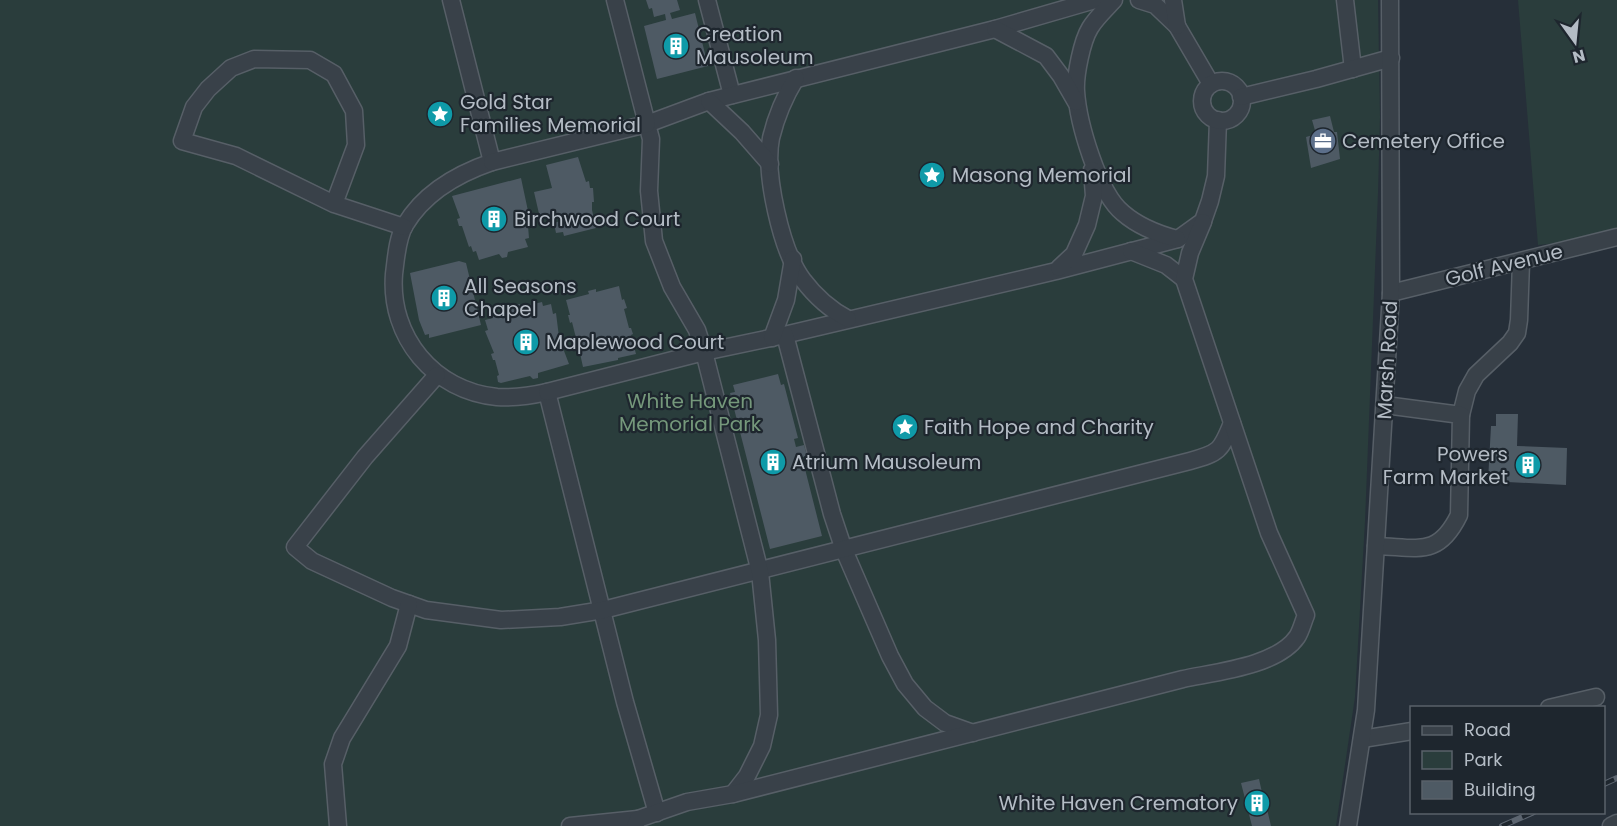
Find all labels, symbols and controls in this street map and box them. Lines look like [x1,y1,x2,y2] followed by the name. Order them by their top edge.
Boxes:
[1545,12,1605,72] north arrow
[696,20,814,71] place label: Creation Mausoleum
[661,31,691,61] building icon: Creation Mausoleum
[1570,43,1588,69] text: N
[460,88,641,139] place label: Gold Star Families Memorial
[425,99,455,129] place icon: Gold Star Families Memorial
[1308,126,1338,156] office icon: Cemetery Office
[1342,127,1505,155] place label: Cemetery Office
[917,160,947,190] place icon: Masong Memorial
[952,161,1131,189] place label: Masong Memorial
[479,204,509,234] building icon: Birchwood Court
[514,205,680,233] place label: Birchwood Court
[1442,237,1566,293] street label: Golf Avenue
[464,272,577,323] place label: All Seasons Chapel
[429,283,459,313] building icon: All Seasons Chapel
[1370,300,1404,420] street label: Marsh Road
[511,327,541,357] building icon: Maplewood Court
[546,328,724,356] place label: Maplewood Court
[619,387,762,438] park label: White Haven Memorial Park
[890,412,920,442] place icon: Faith Hope and Charity
[924,413,1154,441] place label: Faith Hope and Charity
[1383,440,1508,491] place label: Powers Farm Market
[758,447,788,477] building icon: Atrium Mausoleum
[792,448,981,476] place label: Atrium Mausoleum
[1513,450,1543,480] building icon: Powers Farm Market
[1410,706,1605,814] legend
[1464,717,1511,742] text: Road
[1464,747,1503,772] text: Park
[1464,777,1536,802] text: Building
[1242,788,1272,818] building icon: White Haven Crematory
[998,789,1238,817] place label: White Haven Crematory

